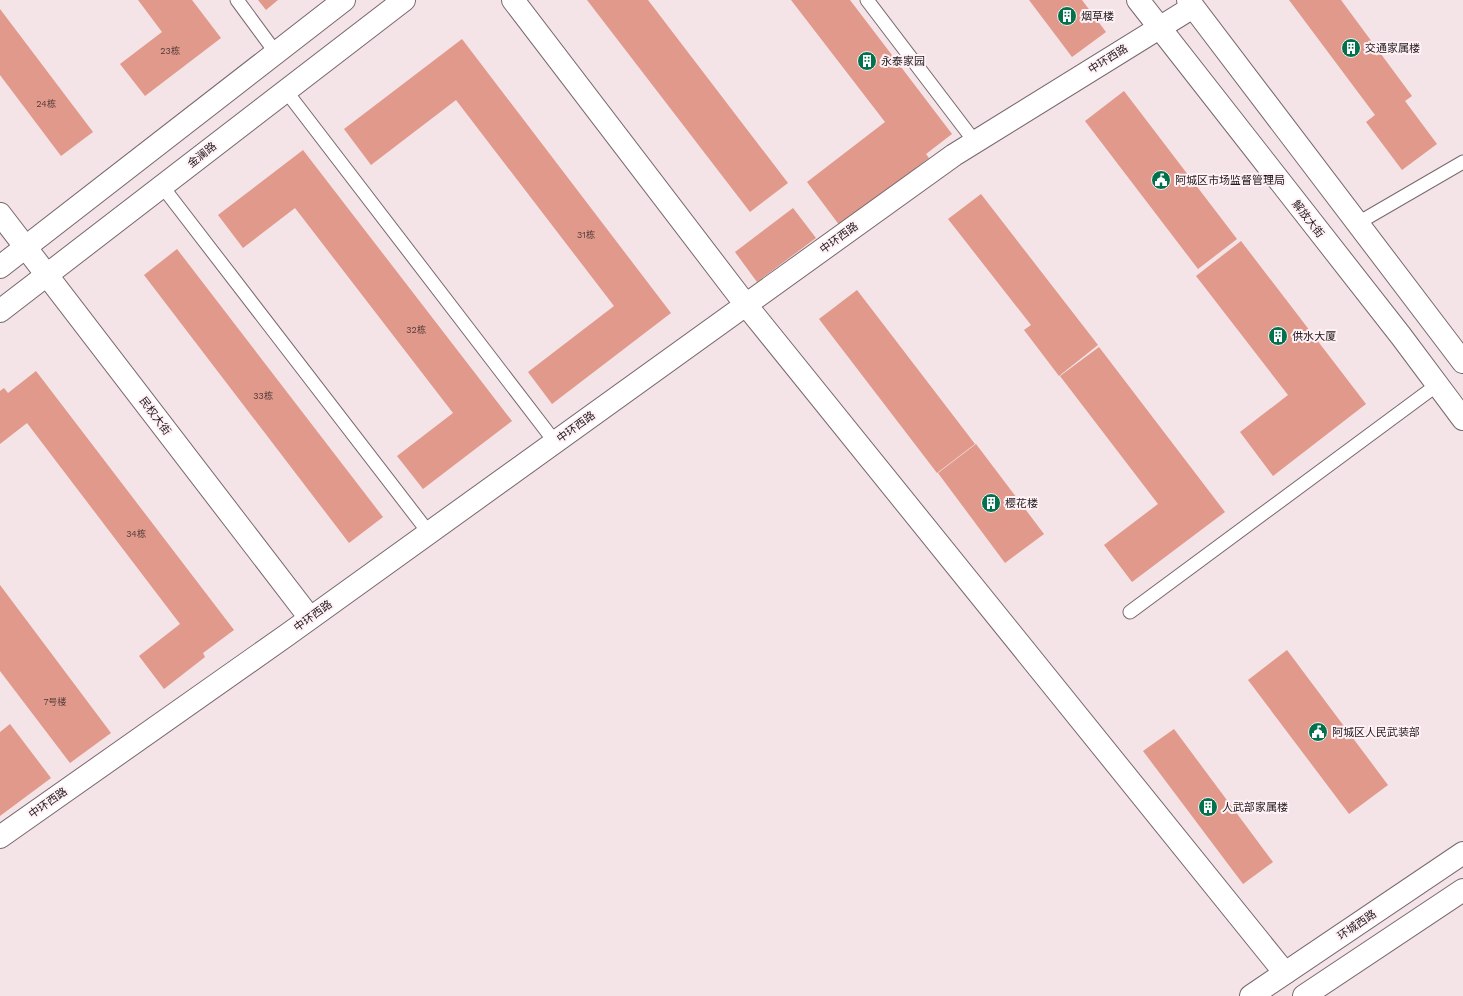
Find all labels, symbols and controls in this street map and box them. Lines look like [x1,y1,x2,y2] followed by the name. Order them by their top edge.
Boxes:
[1056,5,1078,27] building icon: 烟草楼
[1081,10,1114,23] place label: 烟草楼
[1340,37,1362,59] building icon: 交通家属楼
[1086,42,1130,76] street label: 中环西路
[1365,42,1420,55] place label: 交通家属楼
[160,45,180,56] house number: 23栋
[856,50,878,72] building icon: 永泰家园
[881,55,925,68] place label: 永泰家园
[36,98,56,109] house number: 24栋
[185,140,219,170] street label: 金澜路
[1150,169,1172,191] public building icon: 阿城区市场监督管理局
[1175,174,1285,187] place label: 阿城区市场监督管理局
[1289,198,1327,240] street label: 解放大街
[817,220,861,256] street label: 中环西路
[577,229,595,240] house number: 31栋
[406,324,426,335] house number: 32栋
[1267,325,1289,347] building icon: 供水大厦
[1292,330,1336,343] place label: 供水大厦
[253,390,273,401] house number: 33栋
[137,395,173,437] street label: 民权大街
[554,409,598,445] street label: 中环西路
[980,492,1002,514] building icon: 樱花楼
[1005,497,1038,510] place label: 樱花楼
[126,528,146,539] house number: 34栋
[291,598,335,634] street label: 中环西路
[43,697,67,707] house number: 7号楼
[1307,721,1329,743] public building icon: 阿城区人民武装部
[1332,726,1420,739] place label: 阿城区人民武装部
[26,785,70,821] street label: 中环西路
[1197,796,1219,818] building icon: 人武部家属楼
[1222,801,1288,814] place label: 人武部家属楼
[1335,907,1379,943] street label: 环城西路

